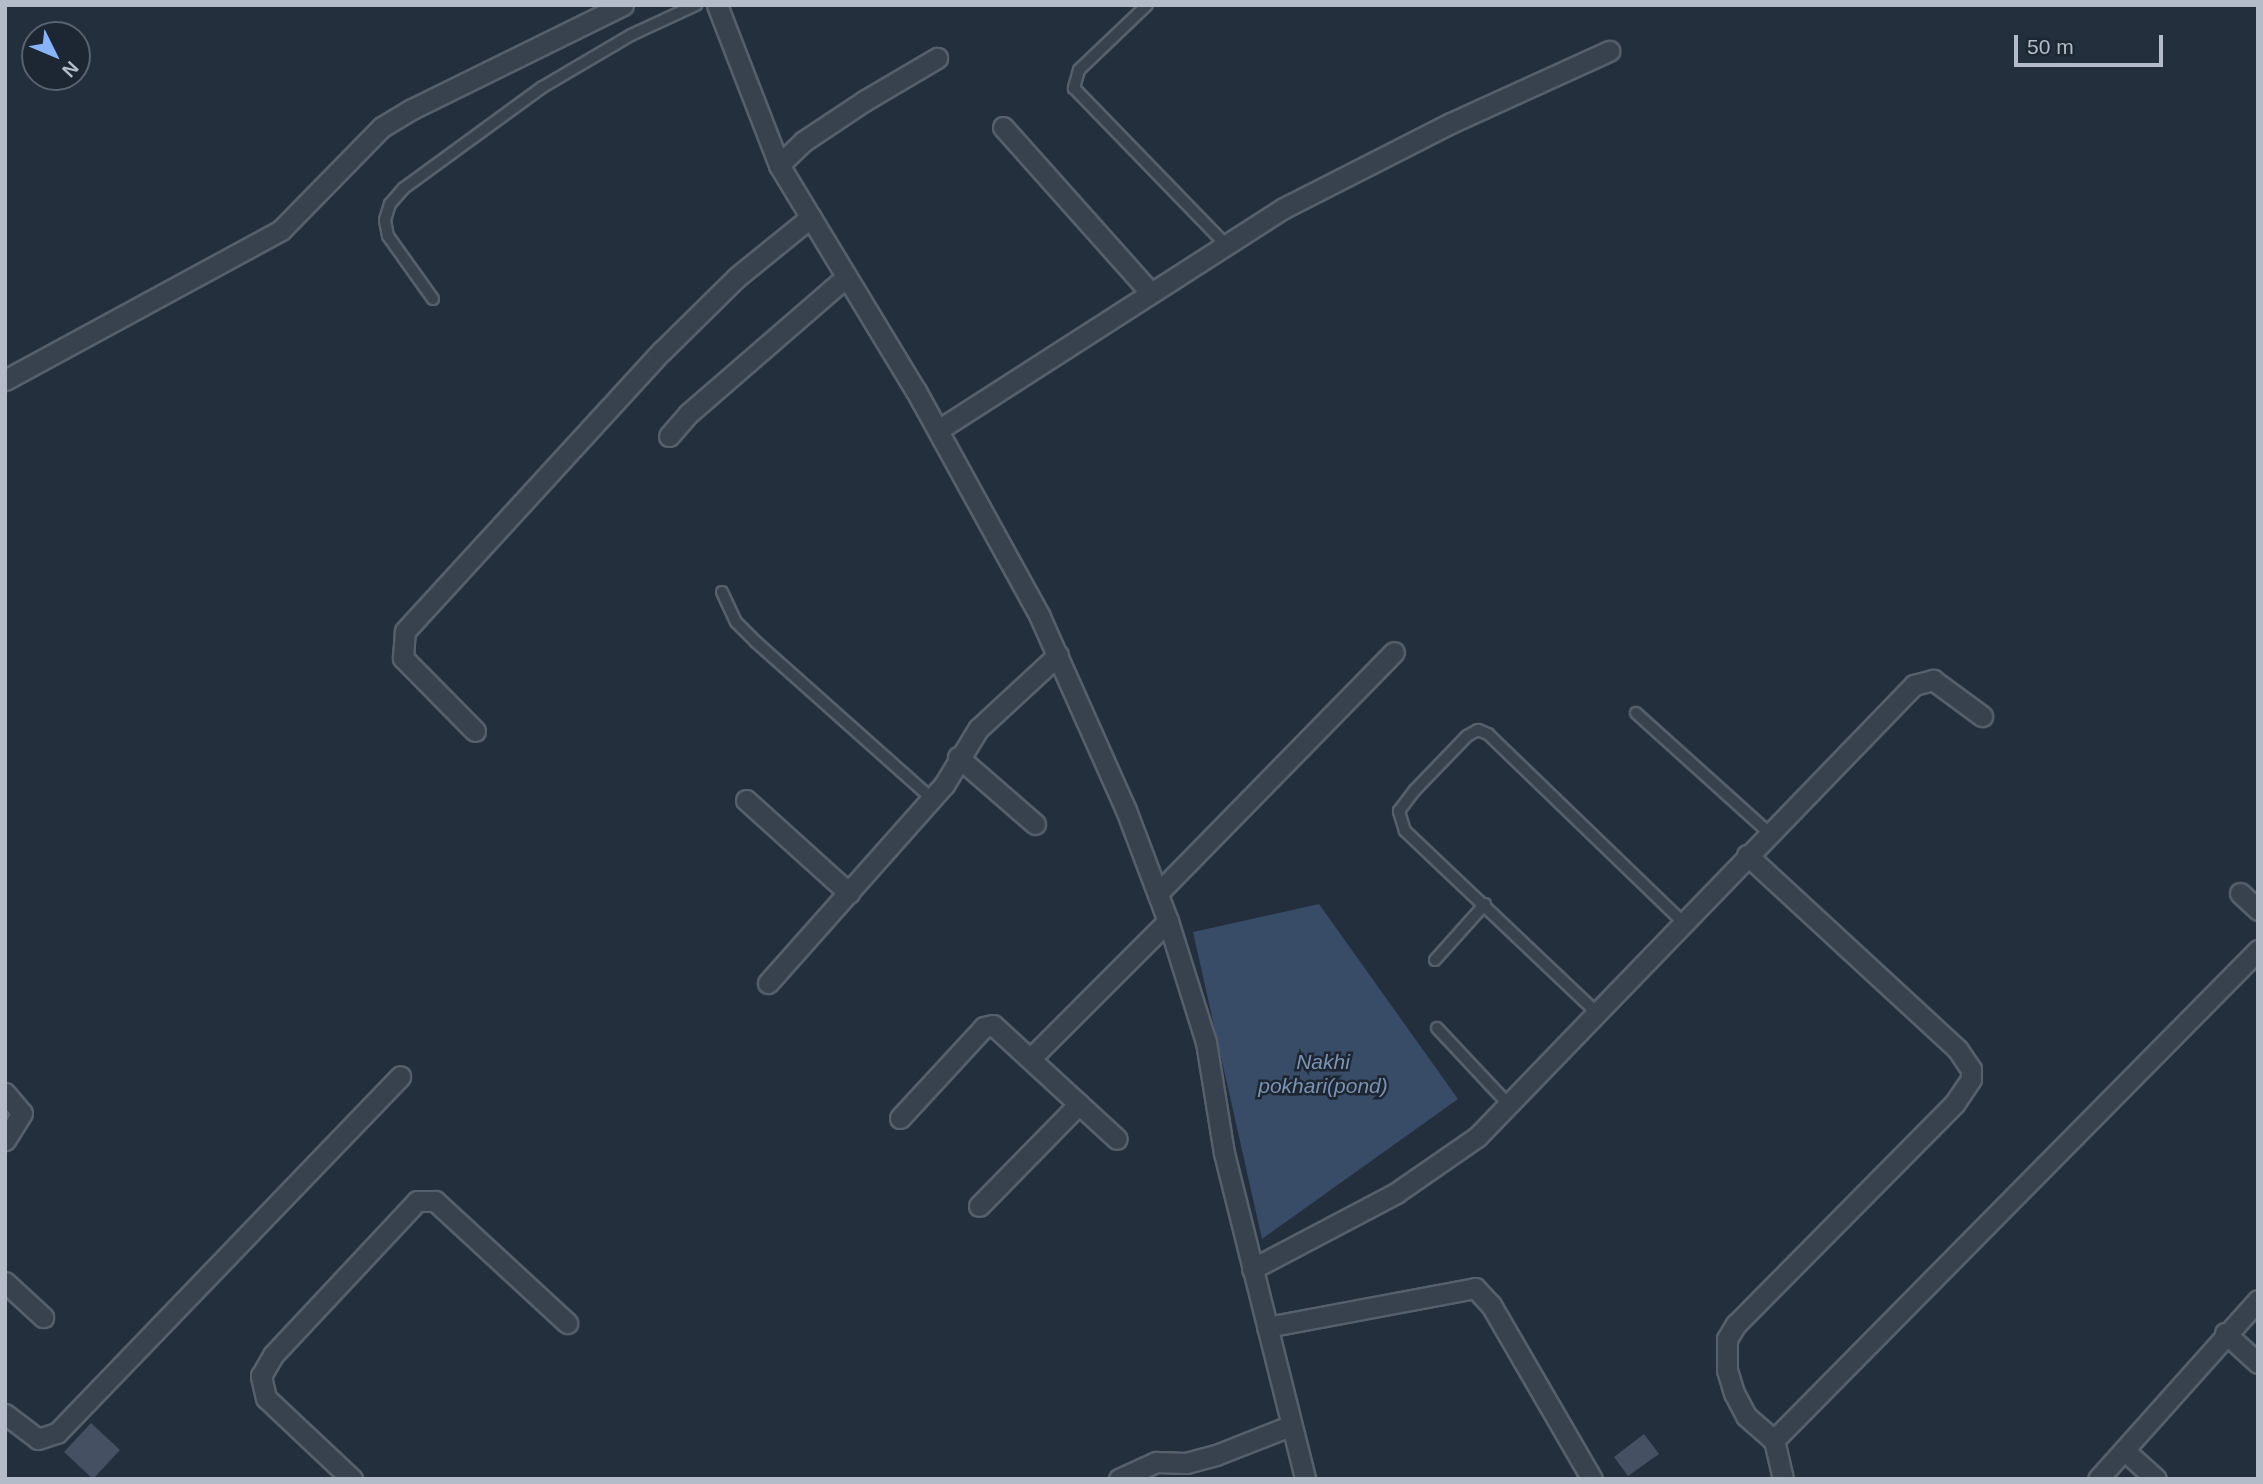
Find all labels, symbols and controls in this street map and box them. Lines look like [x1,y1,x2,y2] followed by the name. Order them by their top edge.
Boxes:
[21,21,91,91] north arrow
[2018,21,2167,65] scale bar
[2027,35,2074,58] text: 50 m
[58,57,83,81] text: N
[1258,1049,1388,1099] water label: Nakhi pokhari(pond)

